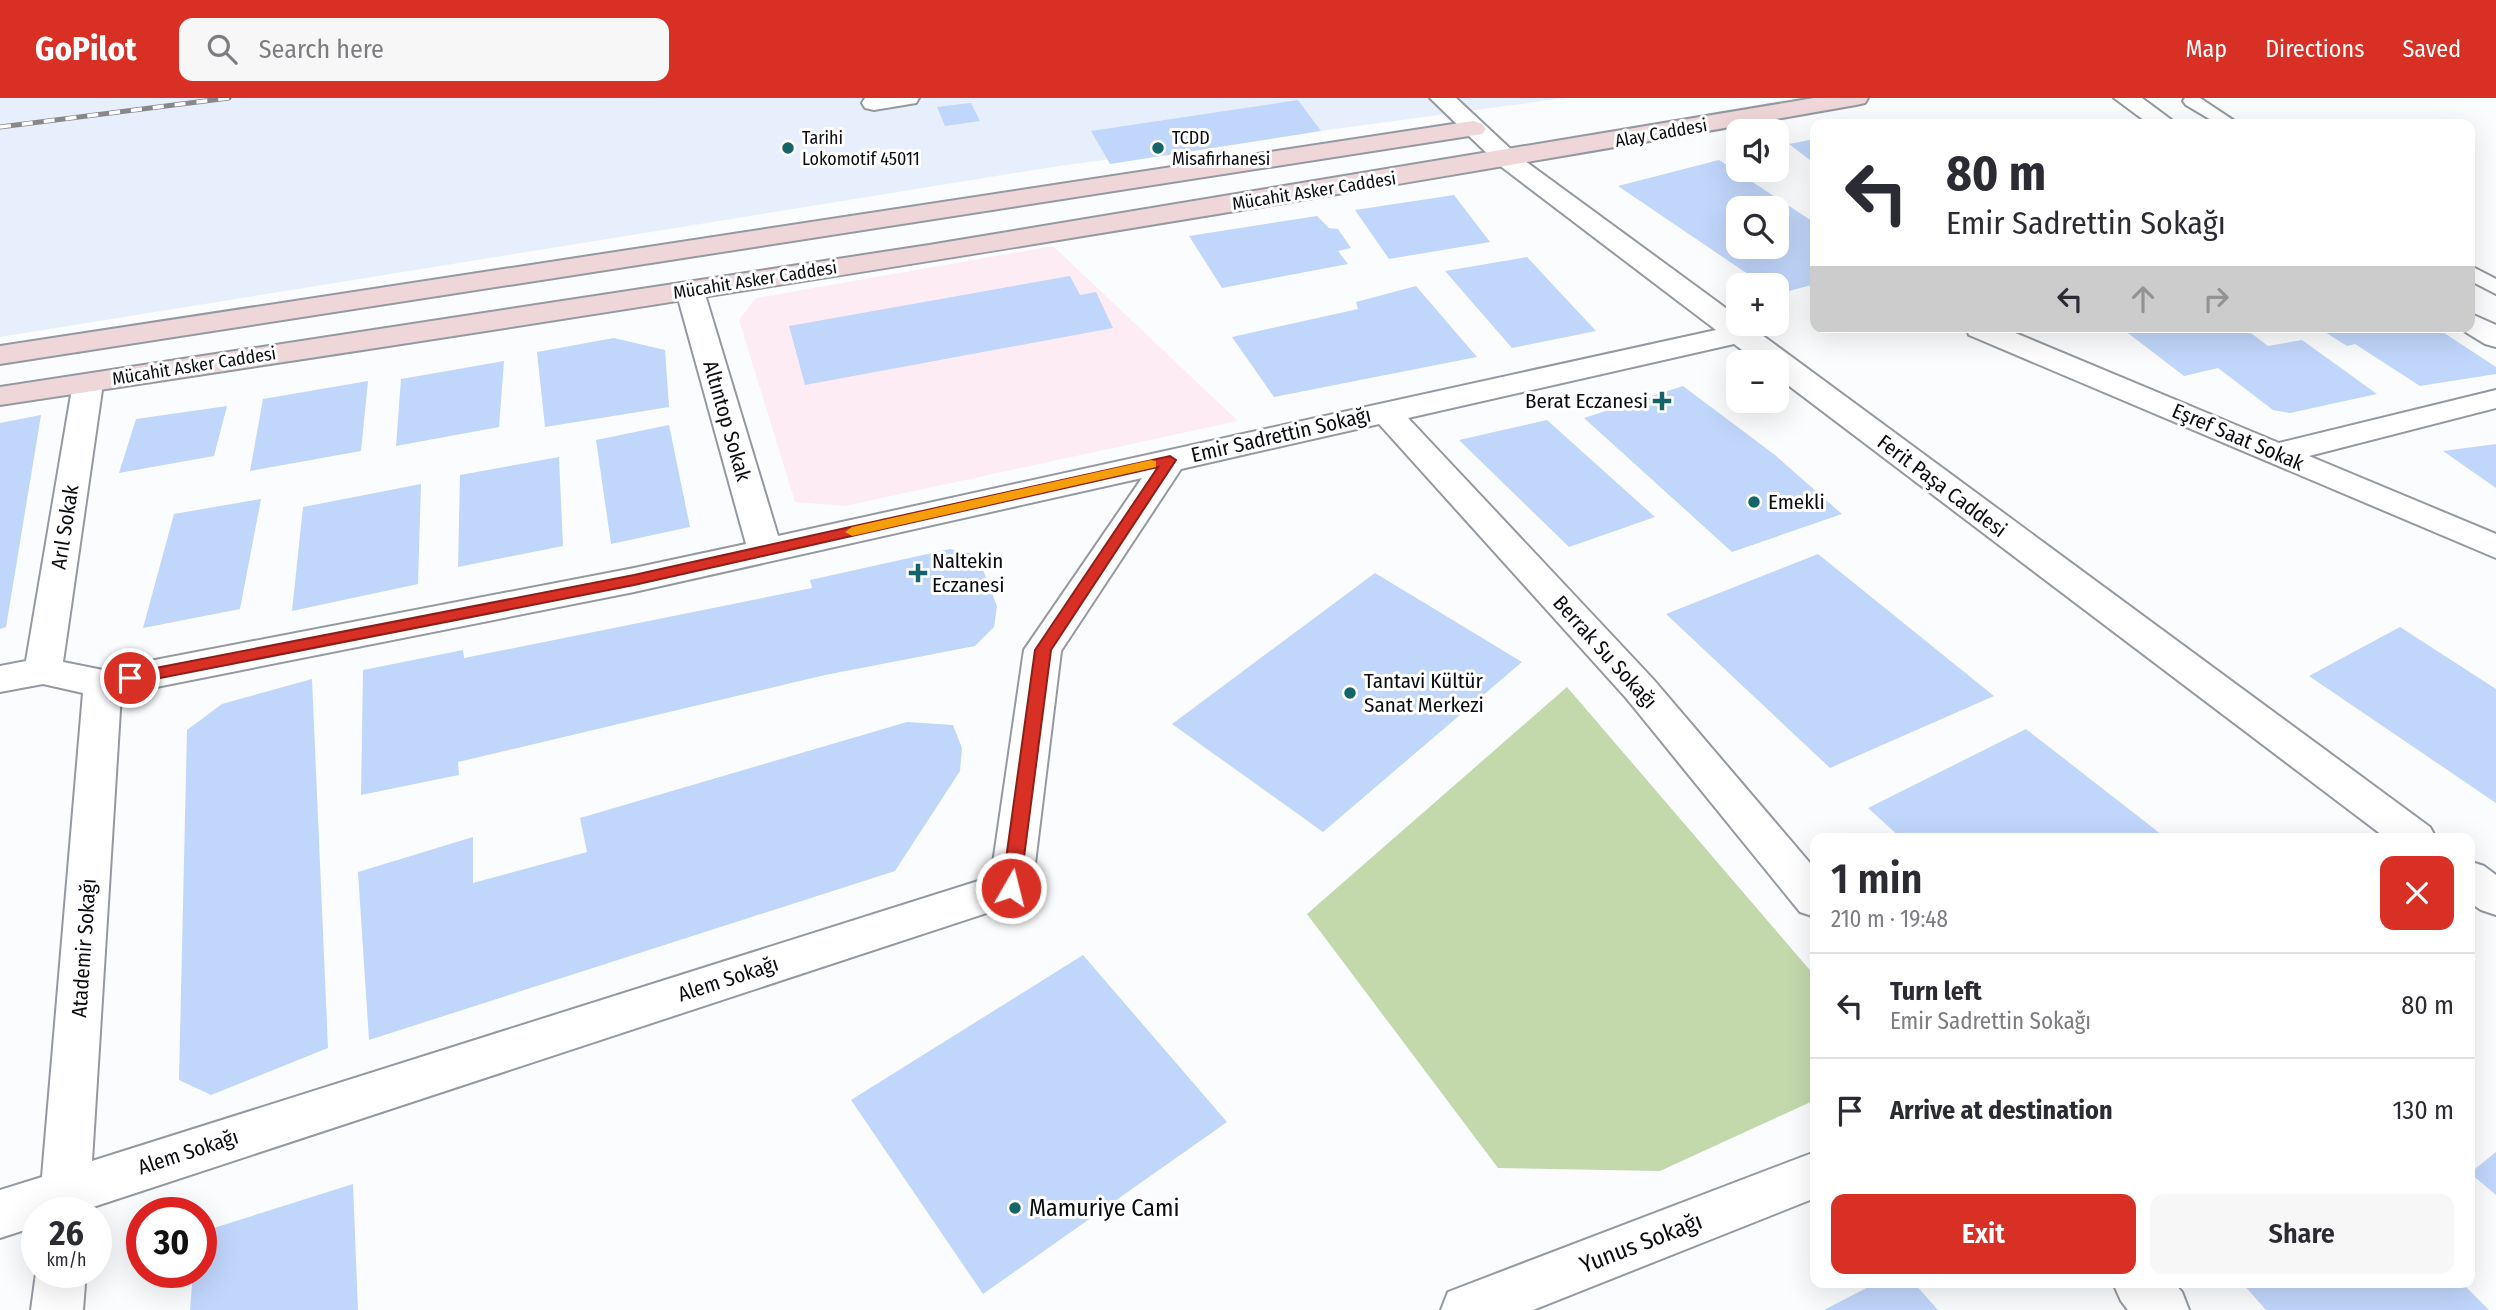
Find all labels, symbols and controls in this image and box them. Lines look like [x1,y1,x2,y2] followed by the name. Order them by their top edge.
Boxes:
[179,18,669,81] search box
[35,29,137,69] text: GoPilot
[203,30,241,68] icon: search
[259,34,384,65] text: Search here
[2186,35,2227,63] text: Map
[2265,35,2364,63] text: Directions
[2402,35,2461,63] text: Saved
[1613,114,1709,152] street label: Alay Caddesi
[1726,119,1789,413] map controls
[1726,119,1789,182] button: sound
[802,127,920,170] place label: Tarihi Lokomotif 45011
[1172,127,1270,170] place label: TCDD Misafirhanesi
[780,140,796,156] marker: Tarihi Lokomotif 45011
[1150,140,1166,156] marker: TCDD Misafirhanesi
[1946,144,2046,203] text: 80 m
[1831,147,1922,238] icon: left
[1230,167,1398,215] street label: Mücahit Asker Caddesi
[1726,196,1789,259] button: search
[1946,204,2226,242] text: Emir Sadrettin Sokağı
[671,256,839,304] street label: Mücahit Asker Caddesi
[1726,273,1789,336] button: +
[2051,280,2089,318] icon: left
[2124,280,2162,318] icon: ahead
[2197,280,2235,318] icon: right
[110,342,278,390] street label: Mücahit Asker Caddesi
[1726,350,1789,413] button: −
[697,358,757,485] street label: Altıntop Sokak
[1525,388,1648,414] place label: Berat Eczanesi
[1654,393,1670,409] marker: Berat Eczanesi
[2168,398,2308,477] street label: Eşref Saat Sokak
[1189,402,1373,468] street label: Emir Sadrettin Sokağı
[1872,429,2012,543] street label: Ferit Paşa Caddesi
[45,483,85,571] street label: Arıl Sokak
[1768,489,1825,515] place label: Emekli
[1746,494,1762,510] marker: Emekli
[932,548,1004,598] place label: Naltekin Eczanesi
[910,565,926,581] marker: Naltekin Eczanesi
[1547,590,1663,714] street label: Berrak Su Sokağı
[100,648,160,708] pin
[111,659,149,697] icon: arrive
[1364,668,1484,718] place label: Tantavi Kültür Sanat Merkezi
[1342,685,1358,701] marker: Tantavi Kültür Sanat Merkezi
[974,851,1048,925] position arrow
[1831,854,1922,904] text: 1 min
[2380,856,2454,930] button: close
[66,877,102,1019] street label: Atademir Sokağı
[1831,905,1948,933] text: 210 m · 19:48
[674,951,782,1007] street label: Alem Sokağı
[1890,976,1982,1007] text: Turn left
[1831,987,1869,1025] icon: left
[2401,990,2454,1021] text: 80 m
[1890,1007,2091,1035] text: Emir Sadrettin Sokağı
[1831,1092,1869,1130] icon: arrive
[1890,1095,2113,1126] text: Arrive at destination
[2392,1095,2454,1126] text: 130 m
[134,1124,242,1180] street label: Alem Sokağı
[1029,1194,1180,1222] place label: Mamuriye Cami
[1831,1194,2136,1274] button: Exit
[2150,1194,2454,1274] button: Share
[126,1197,217,1288] speed limit sign: 30
[1007,1200,1023,1216] marker: Mamuriye Cami
[1576,1207,1706,1279] street label: Yunus Sokağı
[49,1212,84,1254] text: 26
[46,1249,87,1271] text: km/h

